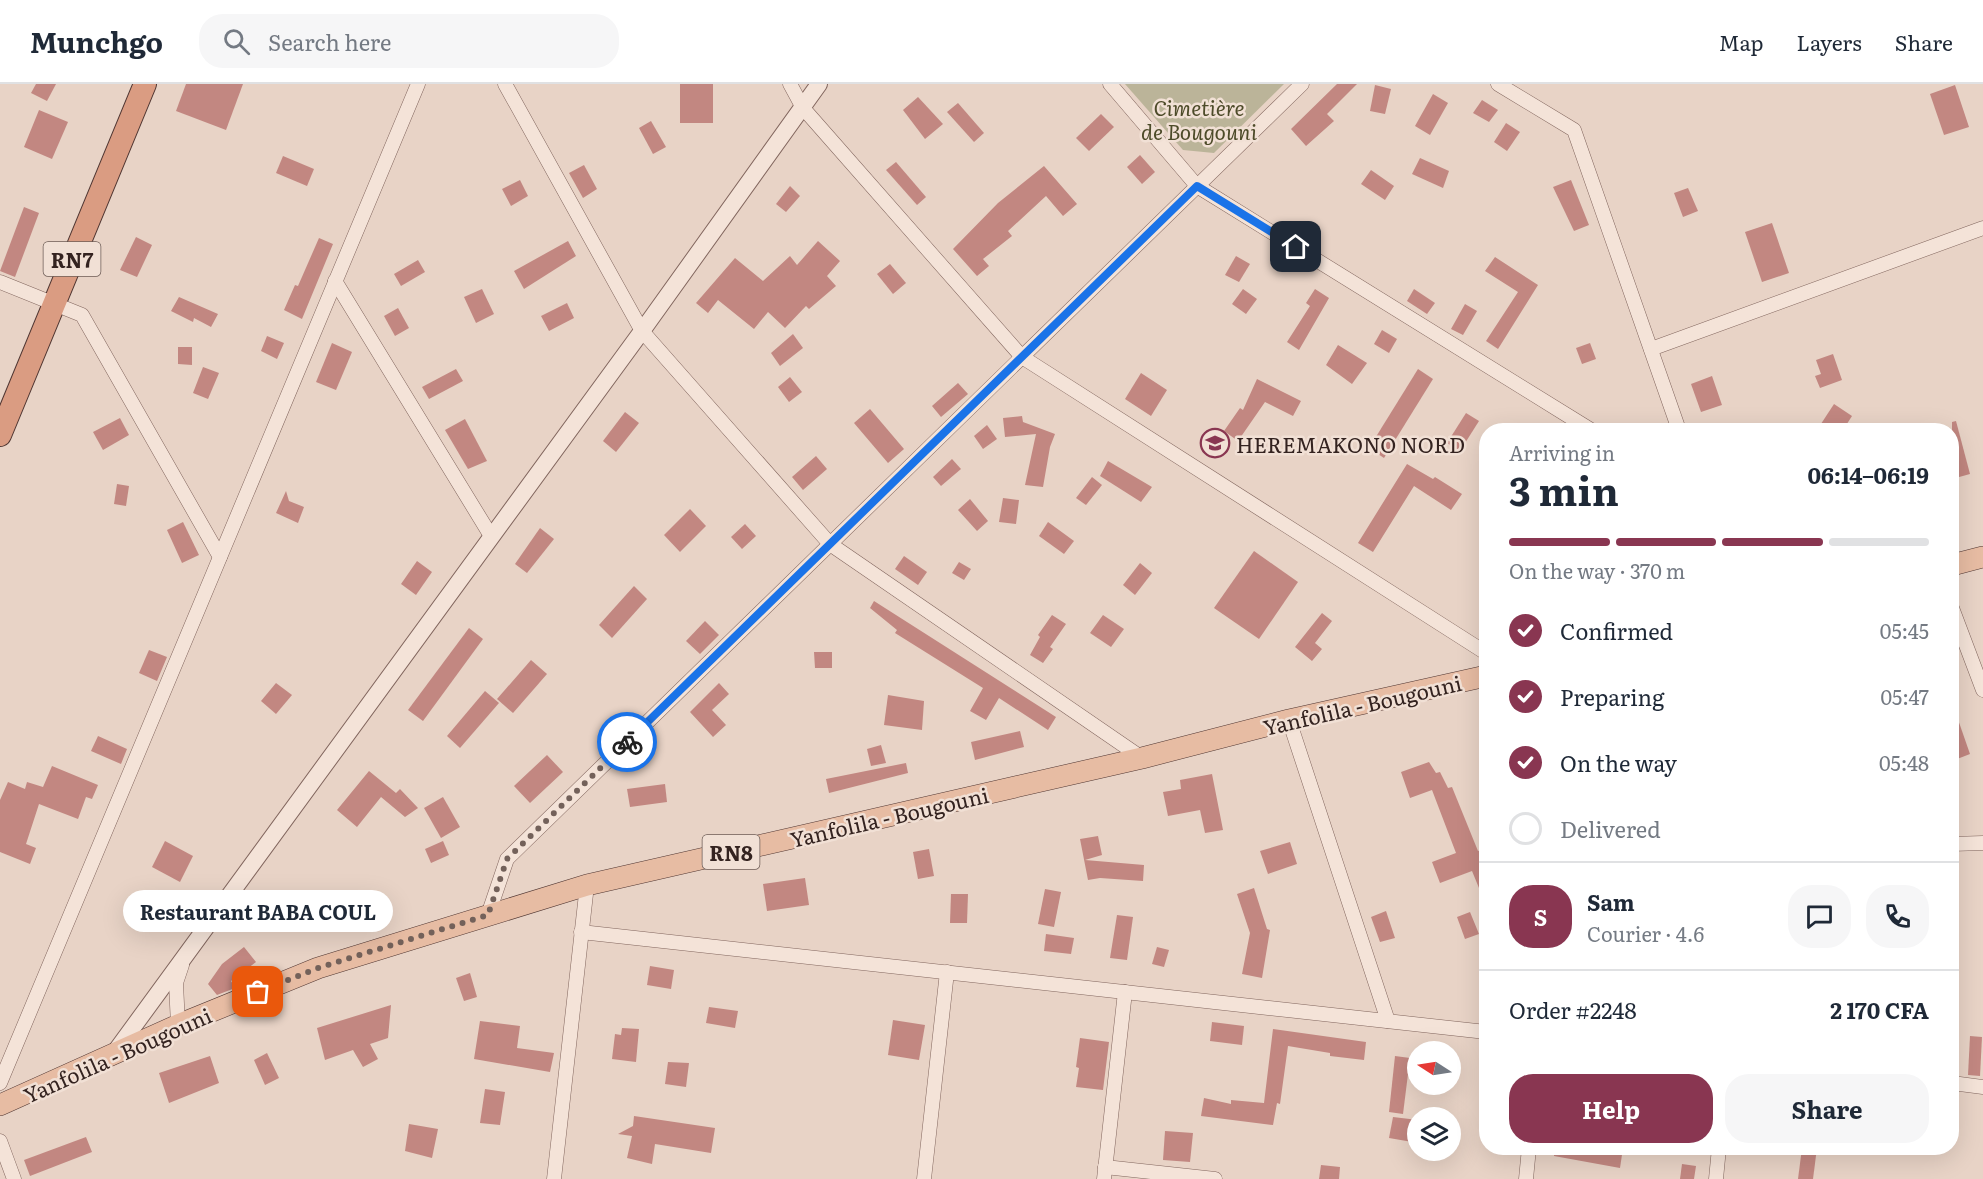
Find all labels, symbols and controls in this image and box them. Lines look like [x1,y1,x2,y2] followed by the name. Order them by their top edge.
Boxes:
[199,14,619,68] search box
[30,20,163,62] text: Munchgo
[220,25,253,58] icon: search
[268,25,391,58] text: Search here
[1719,26,1764,57] text: Map
[1797,26,1862,57] text: Layers
[1895,26,1953,57] text: Share
[1141,91,1258,146] park label: Cimetière de Bougouni
[1270,221,1321,272] pin
[1279,230,1312,263] icon: home
[44,242,100,276] road number: RN7
[1199,427,1231,459] school or university icon: HEREMAKONO NORD
[1236,428,1465,459] place label: HEREMAKONO NORD
[1509,437,1615,467] text: Arriving in
[1807,458,1929,491] text: 06:14–06:19
[1509,460,1619,518] text: 3 min
[1509,555,1685,585] text: On the way · 370 m
[1509,614,1542,647] icon: check
[1560,614,1673,647] text: Confirmed
[1880,615,1929,645] text: 05:45
[1260,666,1464,742] street label: Yanfolila - Bougouni
[1509,680,1542,713] icon: check
[1560,680,1664,713] text: Preparing
[1881,681,1929,711] text: 05:47
[597,712,657,772] courier
[611,726,644,759] icon: bike
[1509,746,1542,779] icon: check
[1560,746,1677,779] text: On the way
[1879,747,1929,777] text: 05:48
[787,778,991,854] street label: Yanfolila - Bougouni
[1560,812,1661,845] text: Delivered
[702,835,760,869] road number: RN8
[1587,885,1635,918] text: Sam
[1788,885,1851,948] button: chat
[1866,885,1929,948] button: phone
[123,890,393,932] callout: Restaurant BABA COUL
[140,896,376,926] text: Restaurant BABA COUL
[1534,900,1547,933] text: S
[1587,918,1704,948] text: Courier · 4.6
[232,966,283,1017] pin
[241,975,274,1008] icon: bag
[1509,993,1637,1026] text: Order #2248
[1830,993,1929,1026] text: 2 170 CFA
[18,999,216,1109] street label: Yanfolila - Bougouni
[1407,1041,1461,1095] north arrow
[1407,1041,1461,1161] map controls
[1509,1074,1713,1143] button: Help
[1725,1074,1929,1143] button: Share
[1407,1107,1461,1161] button: layers

